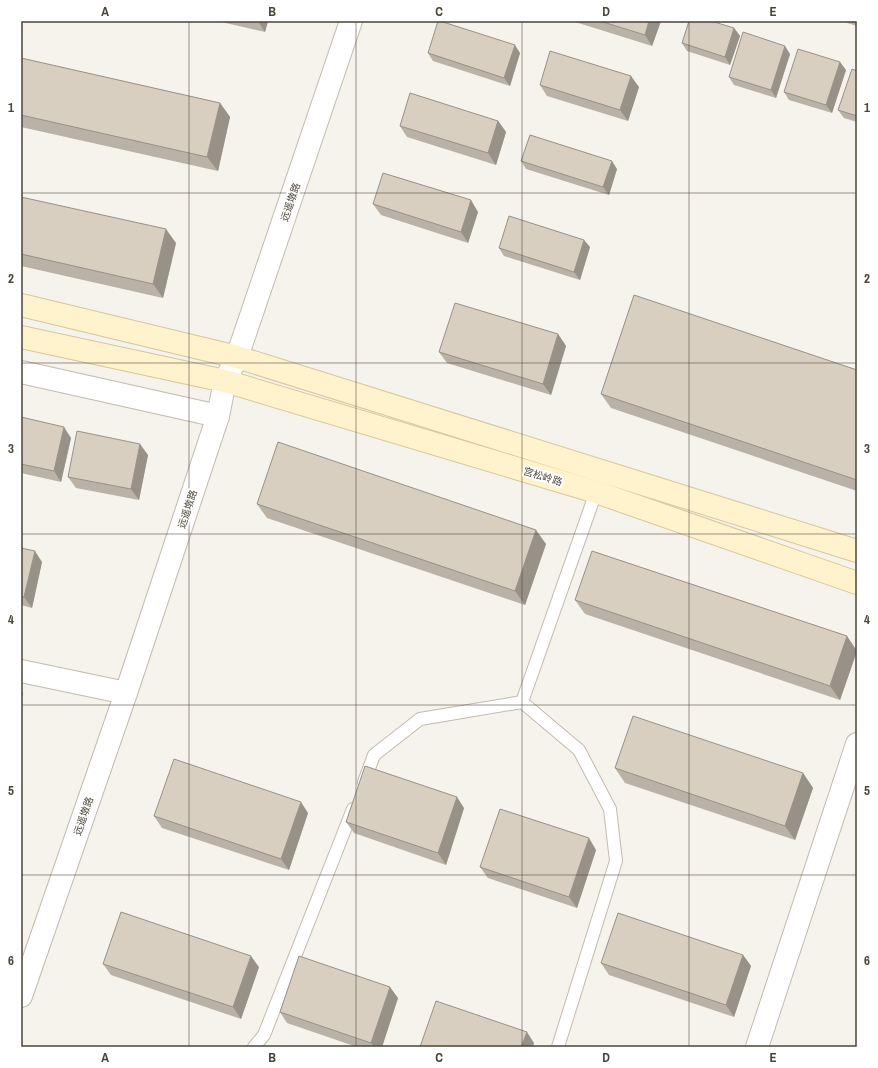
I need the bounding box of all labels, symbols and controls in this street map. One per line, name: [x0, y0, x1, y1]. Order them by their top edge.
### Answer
text: A: [101, 3, 109, 20]
text: B: [268, 3, 276, 20]
text: C: [435, 3, 443, 20]
text: D: [602, 3, 610, 20]
text: E: [769, 3, 777, 20]
text: 1: [8, 99, 14, 116]
text: 1: [864, 99, 870, 116]
street label: 远遥墩路: [278, 181, 303, 223]
text: 2: [8, 270, 14, 287]
text: 2: [864, 270, 870, 287]
text: 3: [8, 440, 14, 457]
text: 3: [864, 440, 870, 457]
street label: 宫松岭路: [522, 464, 564, 489]
street label: 远遥墩路: [175, 488, 200, 530]
text: 4: [8, 611, 14, 628]
text: 4: [864, 611, 870, 628]
text: 5: [8, 782, 14, 799]
text: 5: [864, 782, 870, 799]
street label: 远遥墩路: [71, 795, 96, 837]
text: 6: [8, 952, 14, 969]
text: 6: [864, 952, 870, 969]
text: A: [101, 1049, 109, 1066]
text: B: [268, 1049, 276, 1066]
text: C: [435, 1049, 443, 1066]
text: D: [602, 1049, 610, 1066]
text: E: [769, 1049, 777, 1066]

